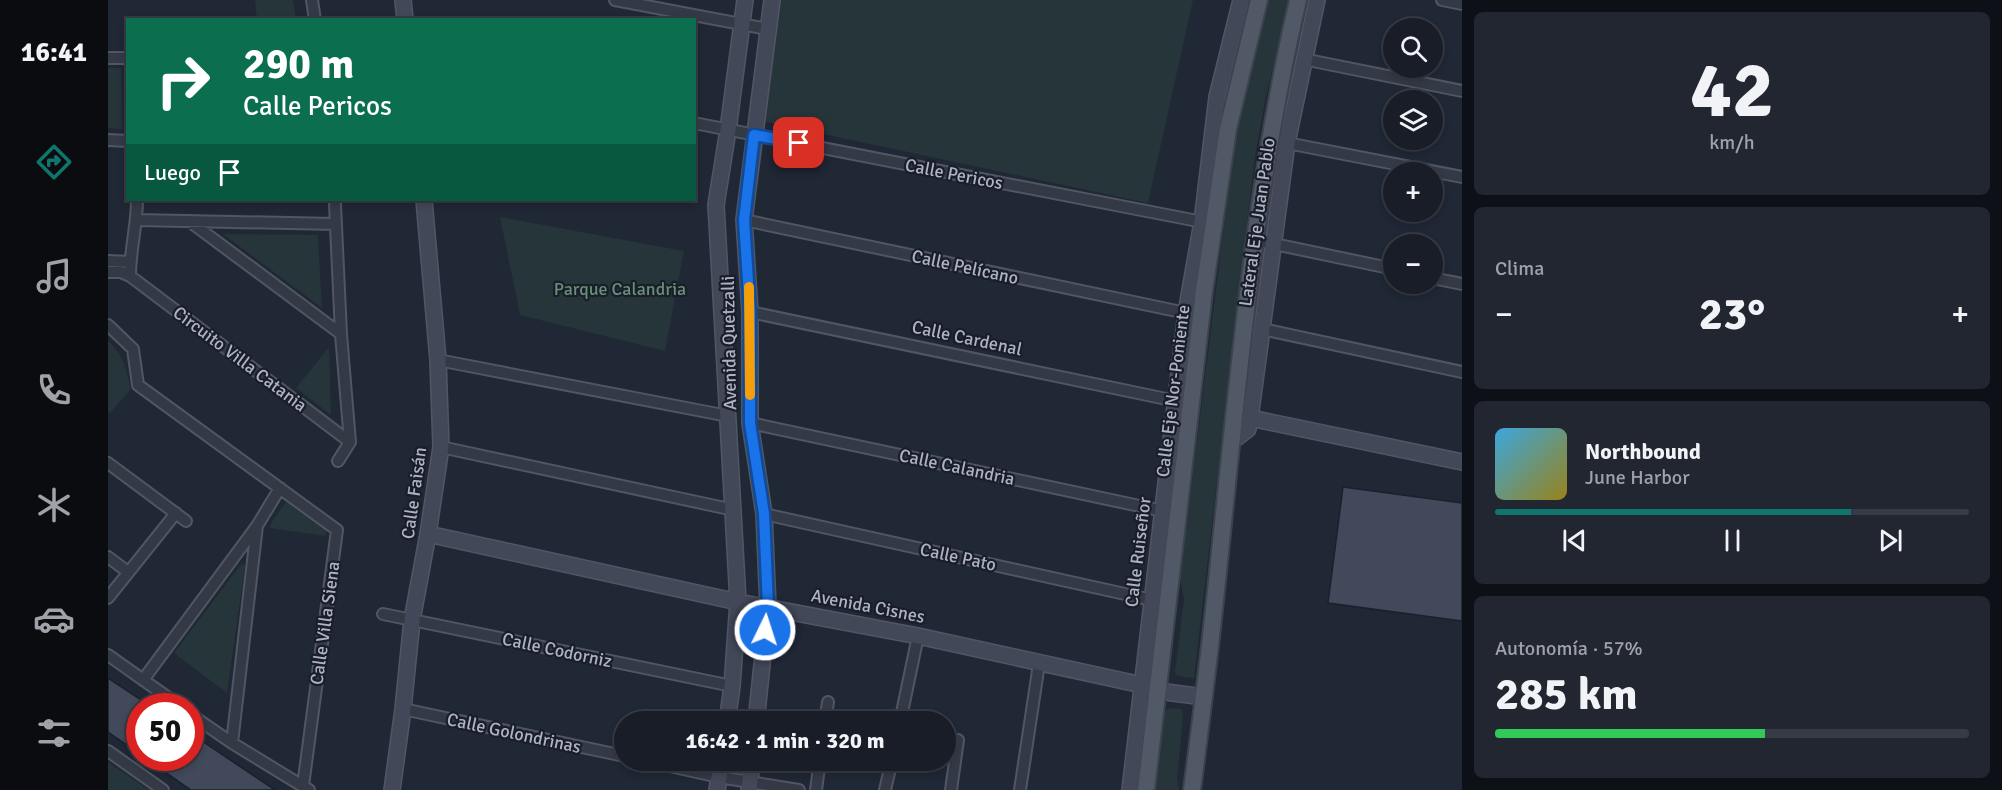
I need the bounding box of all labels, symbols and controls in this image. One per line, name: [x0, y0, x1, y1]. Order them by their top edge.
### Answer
map controls: [1383, 18, 1443, 294]
button: search: [1383, 18, 1443, 78]
text: 16:41: [21, 36, 87, 69]
text: 290 m: [243, 39, 354, 90]
icon: right: [144, 42, 222, 120]
text: 42: [1690, 43, 1774, 139]
text: Calle Pericos: [243, 90, 392, 123]
button: layers: [1383, 90, 1443, 150]
pin: [773, 117, 824, 168]
icon: arrive: [782, 126, 815, 159]
text: km/h: [1709, 130, 1755, 155]
street label: Lateral Eje Juan Pablo: [1234, 136, 1280, 308]
icon: directions: [33, 141, 75, 183]
street label: Calle Pericos: [903, 154, 1005, 194]
icon: arrive: [213, 156, 246, 189]
text: Luego: [144, 159, 201, 186]
button: +: [1383, 162, 1443, 222]
button: −: [1383, 234, 1443, 294]
street label: Calle Pelícano: [910, 245, 1020, 289]
icon: music: [33, 255, 75, 297]
text: Clima: [1495, 256, 1544, 281]
street label: Avenida Quetzalli: [717, 276, 741, 410]
park label: Parque Calandria: [554, 278, 686, 300]
text: 23°: [1699, 287, 1765, 342]
text: −: [1495, 294, 1513, 335]
text: +: [1951, 294, 1969, 335]
street label: Circuito Villa Catania: [169, 301, 311, 417]
street label: Calle Eje Nor-Poniente: [1152, 304, 1194, 478]
street label: Calle Cardenal: [910, 316, 1024, 360]
icon: phone: [33, 369, 75, 411]
text: Northbound: [1585, 438, 1701, 465]
street label: Calle Calandria: [897, 444, 1017, 490]
street label: Calle Faisán: [397, 446, 431, 540]
text: June Harbor: [1585, 465, 1690, 490]
icon: climate: [33, 484, 75, 526]
street label: Calle Ruiseñor: [1120, 495, 1156, 608]
icon: previous: [1558, 524, 1591, 557]
icon: pause: [1716, 524, 1749, 557]
icon: next: [1874, 524, 1907, 557]
street label: Calle Pato: [918, 538, 998, 576]
street label: Calle Villa Siena: [305, 560, 345, 686]
street label: Avenida Cisnes: [809, 584, 927, 628]
icon: car: [33, 598, 75, 640]
position arrow: [733, 598, 797, 662]
street label: Calle Codorniz: [500, 628, 614, 672]
text: Autonomía · 57%: [1495, 636, 1643, 661]
text: 285 km: [1495, 667, 1638, 722]
speed limit sign: 50: [126, 693, 204, 771]
street label: Calle Golondrinas: [445, 708, 583, 758]
icon: filters: [33, 712, 75, 754]
text: 16:42 · 1 min · 320 m: [685, 727, 885, 754]

